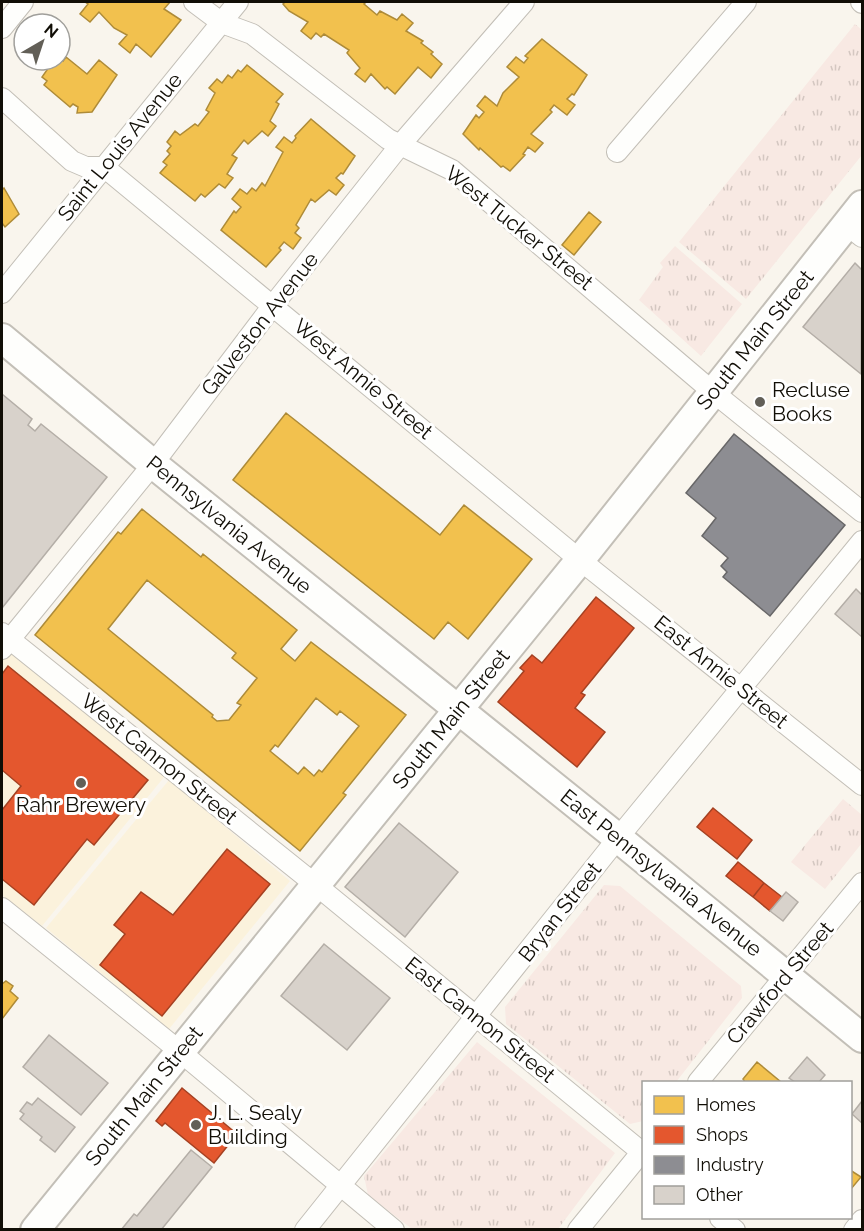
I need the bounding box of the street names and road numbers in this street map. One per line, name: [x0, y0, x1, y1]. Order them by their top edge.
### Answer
street label: Saint Louis Avenue: [52, 68, 187, 226]
street label: West Tucker Street: [440, 160, 598, 295]
street label: Galveston Avenue: [196, 247, 323, 400]
street label: South Main Street: [691, 265, 819, 415]
street label: West Annie Street: [289, 313, 438, 444]
street label: Pennsylvania Avenue: [142, 450, 317, 599]
street label: East Annie Street: [649, 610, 793, 733]
street label: South Main Street: [387, 644, 515, 794]
street label: West Cannon Street: [76, 688, 243, 829]
street label: East Pennsylvania Avenue: [556, 784, 767, 962]
street label: Bryan Street: [513, 857, 606, 967]
street label: Crawford Street: [721, 916, 838, 1049]
street label: East Cannon Street: [400, 952, 560, 1088]
street label: South Main Street: [80, 1021, 208, 1171]

